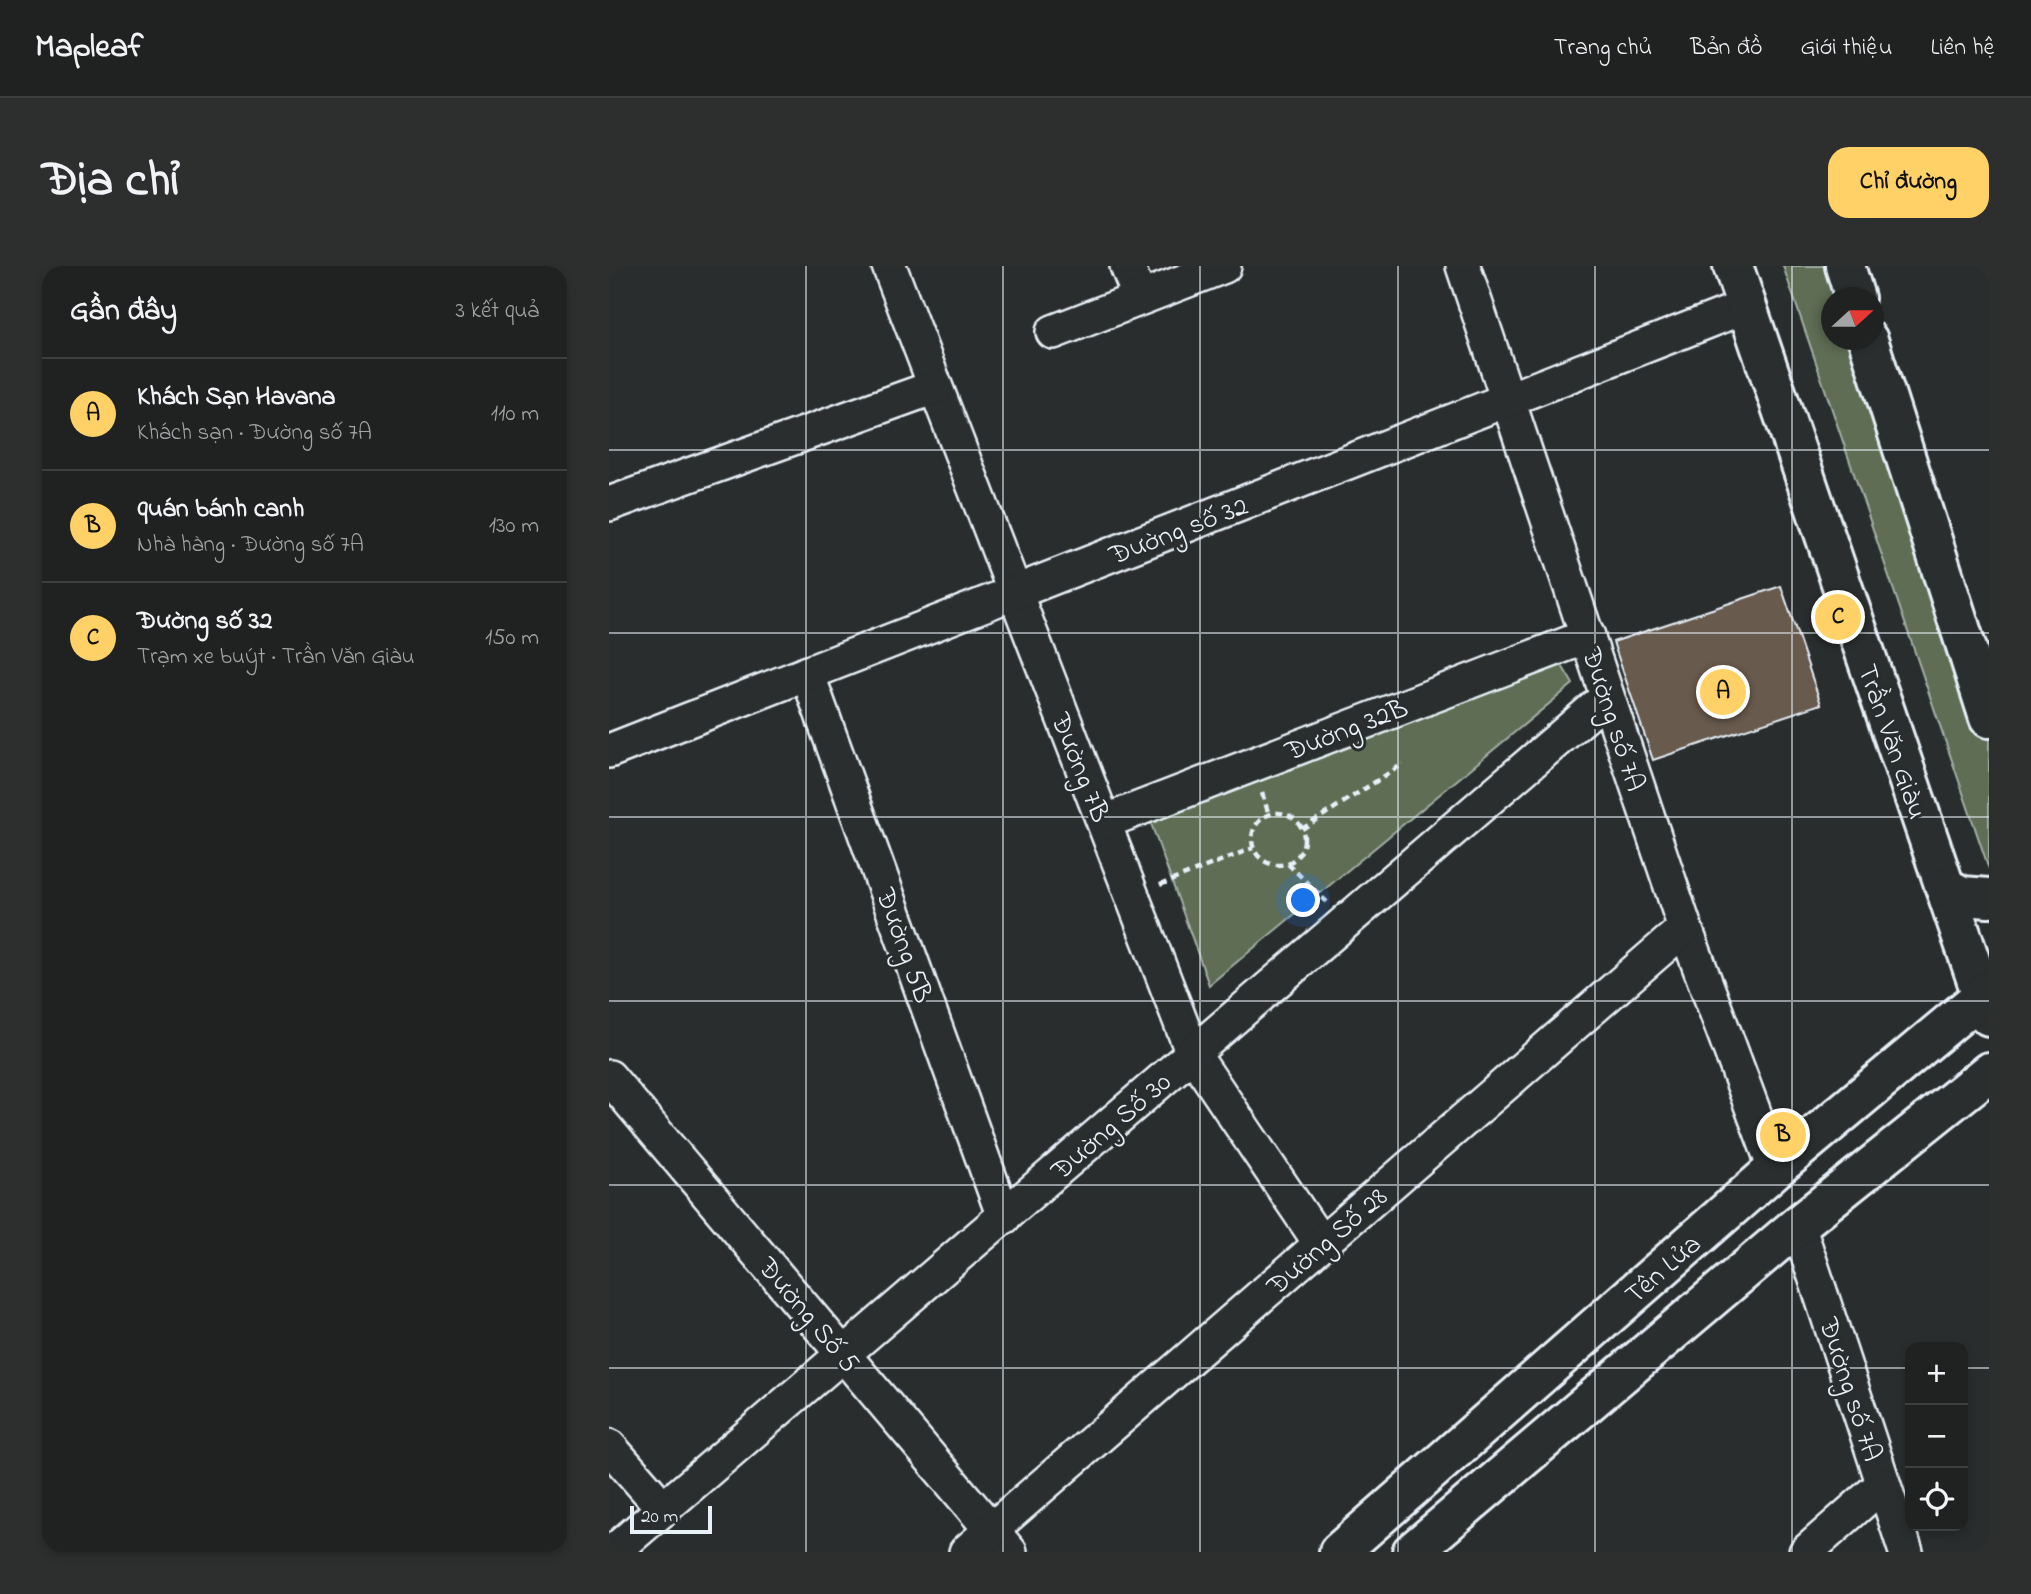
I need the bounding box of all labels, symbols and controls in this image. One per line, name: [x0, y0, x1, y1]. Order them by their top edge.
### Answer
text: Mapleaf: [35, 24, 143, 72]
text: Trang chủ: [1554, 31, 1652, 66]
text: Bản đồ: [1690, 31, 1762, 66]
text: Giới thiệu: [1800, 31, 1892, 66]
text: Liên hệ: [1930, 31, 1996, 66]
text: Địa chỉ: [42, 146, 179, 218]
button: Chỉ đường: [1828, 147, 1989, 218]
north arrow: [1821, 287, 1884, 350]
text: Gần đây: [70, 290, 177, 334]
text: 3 kết quả: [456, 295, 539, 328]
text: Khách Sạn Havana: [137, 379, 336, 417]
text: A: [86, 398, 100, 431]
text: 110 m: [491, 398, 539, 431]
text: Khách sạn · Đường số 7A: [137, 417, 372, 450]
street label: Đường số 32: [1103, 487, 1255, 578]
text: quán bánh canh: [137, 491, 304, 529]
text: B: [85, 510, 101, 543]
text: 130 m: [489, 510, 539, 543]
text: Nhà hàng · Đường số 7A: [137, 529, 364, 562]
pin: C: [1815, 591, 1861, 643]
text: Đường số 32: [137, 603, 272, 641]
text: C: [87, 622, 99, 655]
text: 150 m: [485, 622, 539, 655]
text: Trạm xe buýt · Trần Văn Giàu: [137, 641, 414, 674]
street label: Đường số 7A: [1569, 642, 1654, 797]
street label: Trần Văn Giàu: [1845, 659, 1936, 825]
pin: A: [1700, 666, 1746, 718]
street label: Đường 32B: [1279, 689, 1415, 774]
street label: Đường 7B: [1038, 706, 1119, 829]
street label: Đường 5B: [863, 882, 942, 1009]
your location: [1286, 883, 1320, 917]
street label: Đường Số 30: [1042, 1064, 1181, 1192]
pin: B: [1760, 1109, 1806, 1161]
street label: Đường Số 28: [1258, 1178, 1398, 1307]
street label: Tên Lửa: [1617, 1226, 1712, 1316]
street label: Đường Số 5: [746, 1249, 868, 1383]
street label: Đường số 7A: [1806, 1312, 1891, 1467]
map controls: [1905, 1342, 1968, 1531]
button: +: [1905, 1342, 1968, 1405]
button: −: [1905, 1405, 1968, 1468]
button: locate: [1905, 1468, 1968, 1531]
scale bar: [630, 1503, 712, 1535]
text: 20 m: [641, 1504, 678, 1531]

